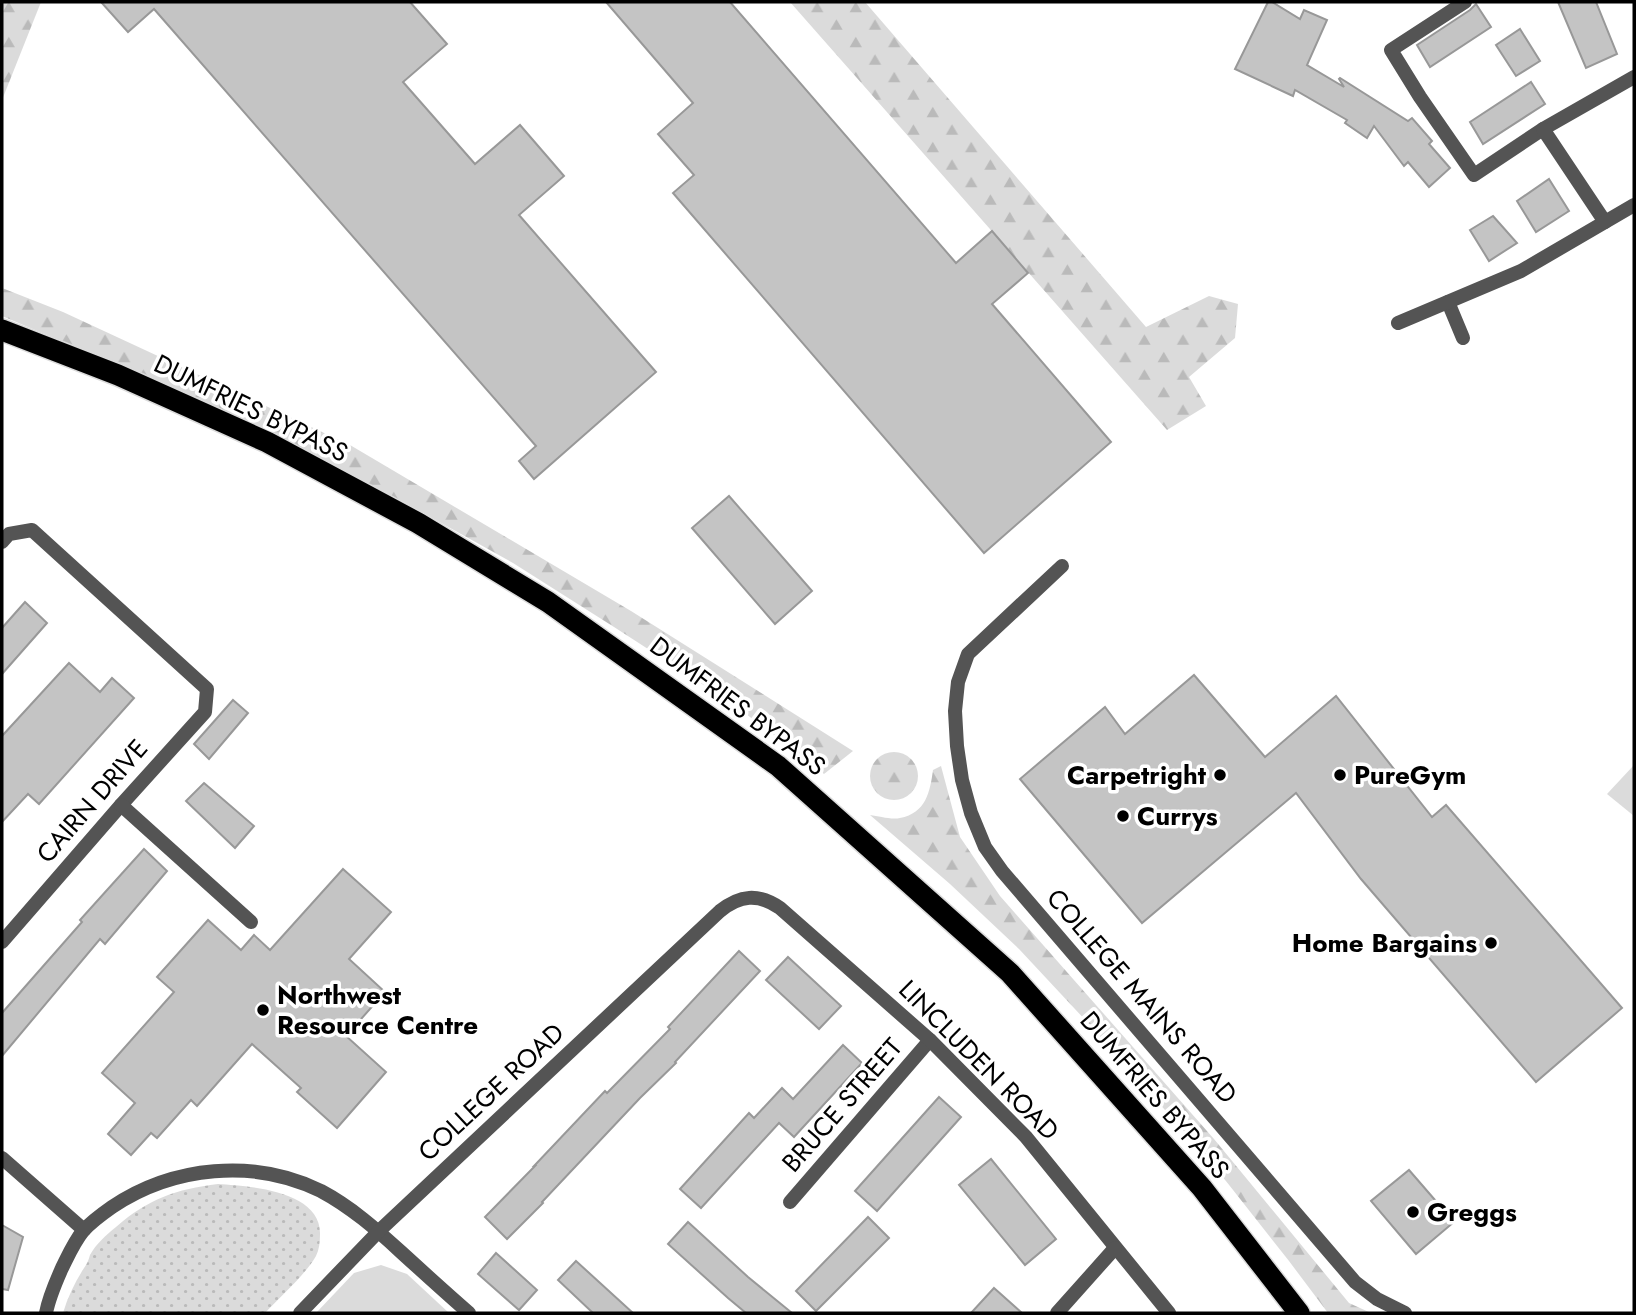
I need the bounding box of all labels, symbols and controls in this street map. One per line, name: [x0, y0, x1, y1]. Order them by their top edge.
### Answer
street label: DUMFRIES BYPASS: [148, 345, 354, 471]
street label: DUMFRIES BYPASS: [642, 627, 834, 785]
street label: CAIRN DRIVE: [27, 731, 157, 871]
place label: Carpetright: [1067, 756, 1207, 794]
place label: PureGym: [1354, 756, 1466, 794]
marker: Carpetright: [1212, 767, 1228, 783]
marker: PureGym: [1332, 767, 1348, 783]
place label: Currys: [1137, 797, 1218, 835]
marker: Currys: [1115, 808, 1131, 824]
street label: COLLEGE MAINS ROAD: [1038, 880, 1246, 1112]
place label: Home Bargains: [1292, 924, 1477, 962]
marker: Home Bargains: [1483, 935, 1499, 951]
street label: LINCLUDEN ROAD: [890, 971, 1068, 1149]
place label: Northwest Resource Centre: [277, 976, 478, 1044]
marker: Northwest Resource Centre: [255, 1002, 271, 1018]
street label: DUMFRIES BYPASS: [1071, 1003, 1239, 1187]
street label: COLLEGE ROAD: [409, 1014, 573, 1170]
street label: BRUCE STREET: [773, 1030, 911, 1180]
place label: Greggs: [1427, 1193, 1517, 1231]
marker: Greggs: [1405, 1204, 1421, 1220]

